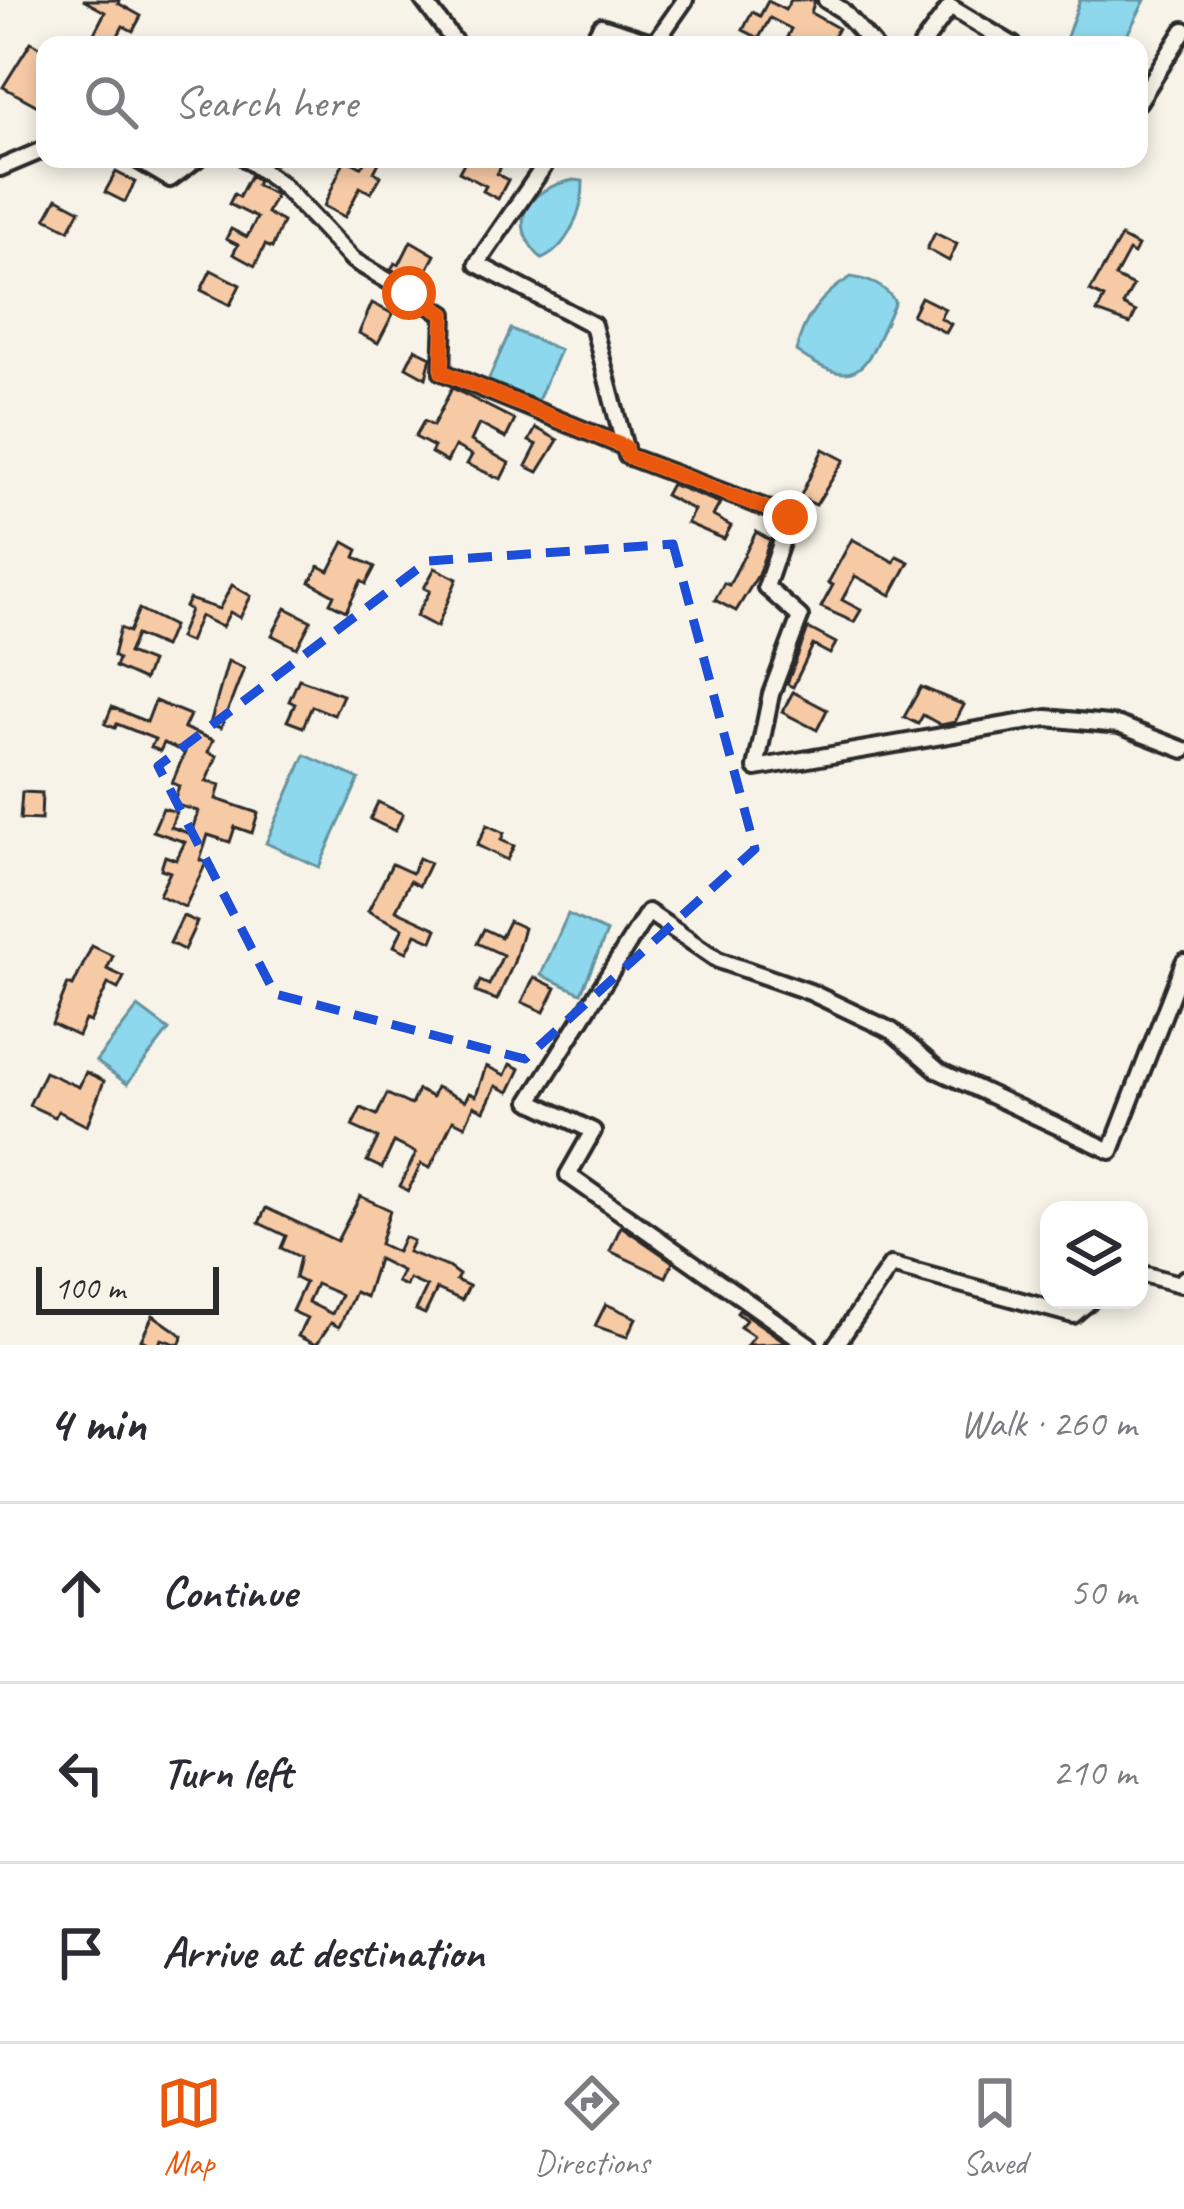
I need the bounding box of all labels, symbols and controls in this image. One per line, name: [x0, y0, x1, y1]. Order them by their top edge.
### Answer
search box: [36, 36, 1148, 168]
icon: search: [78, 69, 144, 135]
text: Search here: [174, 74, 357, 131]
route start: [382, 266, 436, 320]
route end: [763, 490, 817, 544]
map controls: [1040, 1201, 1148, 1309]
button: layers: [1040, 1201, 1148, 1309]
scale bar: [36, 1261, 219, 1314]
text: 100 m: [54, 1267, 125, 1309]
text: 4 min: [48, 1391, 146, 1455]
text: Walk · 260 m: [960, 1399, 1136, 1448]
icon: ahead: [48, 1560, 114, 1626]
text: Continue: [162, 1564, 296, 1621]
text: 50 m: [1070, 1568, 1136, 1617]
icon: left: [48, 1740, 114, 1806]
text: Turn left: [162, 1744, 292, 1801]
text: 210 m: [1052, 1748, 1136, 1797]
icon: arrive: [48, 1920, 114, 1986]
text: Arrive at destination: [162, 1924, 484, 1981]
tab: Map: [156, 2070, 222, 2184]
tab: Directions: [535, 2070, 649, 2184]
tab: Saved: [962, 2070, 1028, 2184]

